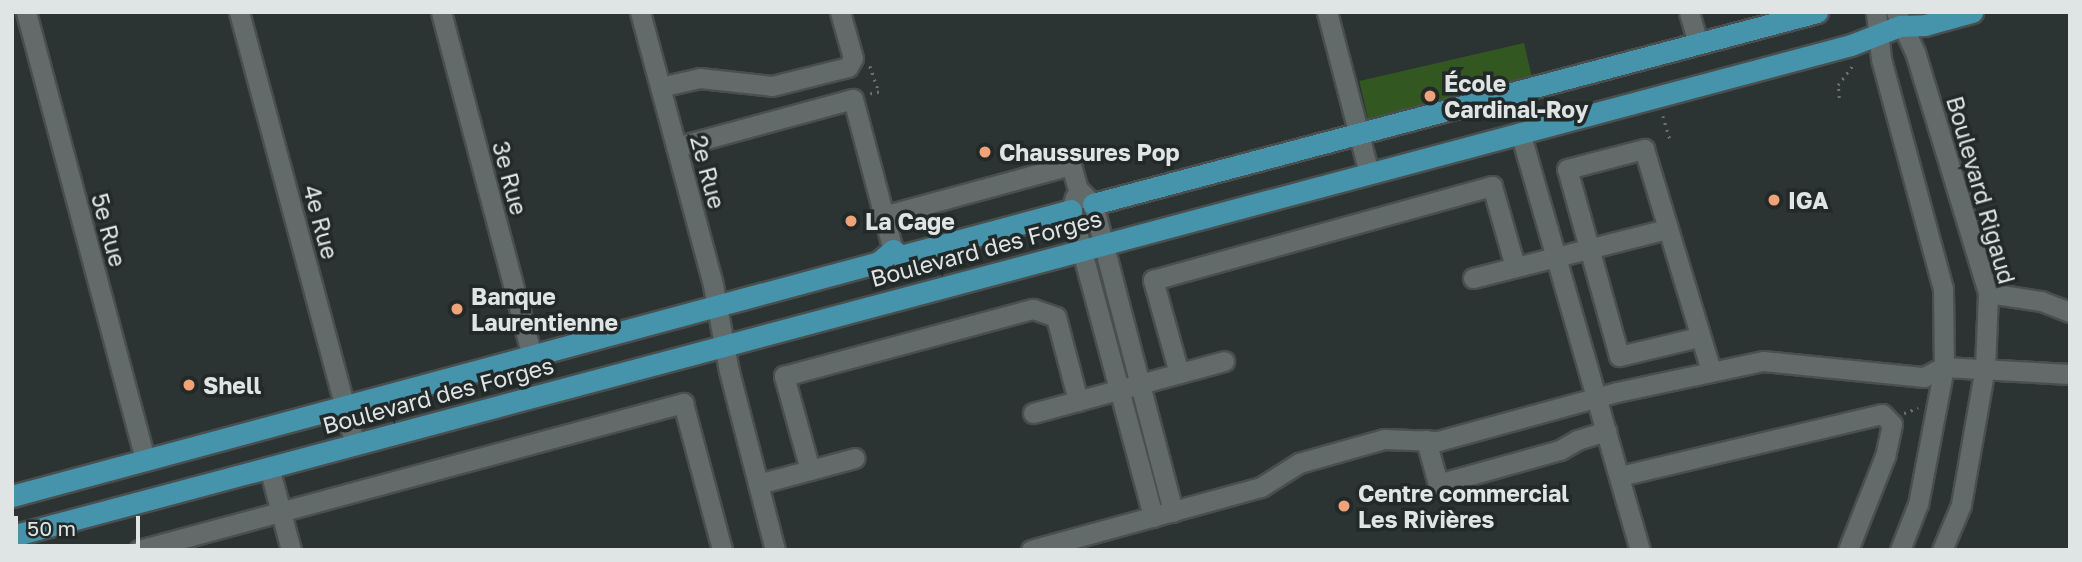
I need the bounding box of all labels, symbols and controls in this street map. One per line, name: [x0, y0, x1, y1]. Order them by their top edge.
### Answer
place label: École Cardinal-Roy: [1444, 69, 1588, 123]
marker: École Cardinal-Roy: [1422, 88, 1438, 104]
street label: Boulevard Rigaud: [1941, 93, 2021, 287]
street label: 2e Rue: [685, 132, 731, 212]
street label: 3e Rue: [487, 138, 533, 218]
place label: Chaussures Pop: [999, 138, 1180, 166]
marker: Chaussures Pop: [977, 144, 993, 160]
street label: 4e Rue: [298, 182, 344, 262]
place label: IGA: [1788, 186, 1829, 214]
street label: 5e Rue: [86, 190, 132, 270]
marker: IGA: [1766, 192, 1782, 208]
street label: Boulevard des Forges: [867, 204, 1105, 292]
place label: La Cage: [865, 207, 955, 235]
marker: La Cage: [843, 213, 859, 229]
place label: Banque Laurentienne: [471, 282, 618, 336]
marker: Banque Laurentienne: [449, 301, 465, 317]
street label: Boulevard des Forges: [319, 351, 557, 439]
place label: Shell: [203, 371, 261, 399]
marker: Shell: [181, 377, 197, 393]
place label: Centre commercial Les Rivières: [1358, 479, 1569, 533]
marker: Centre commercial Les Rivières: [1336, 498, 1352, 514]
scale bar: [18, 503, 144, 546]
text: 50 m: [27, 515, 76, 541]

